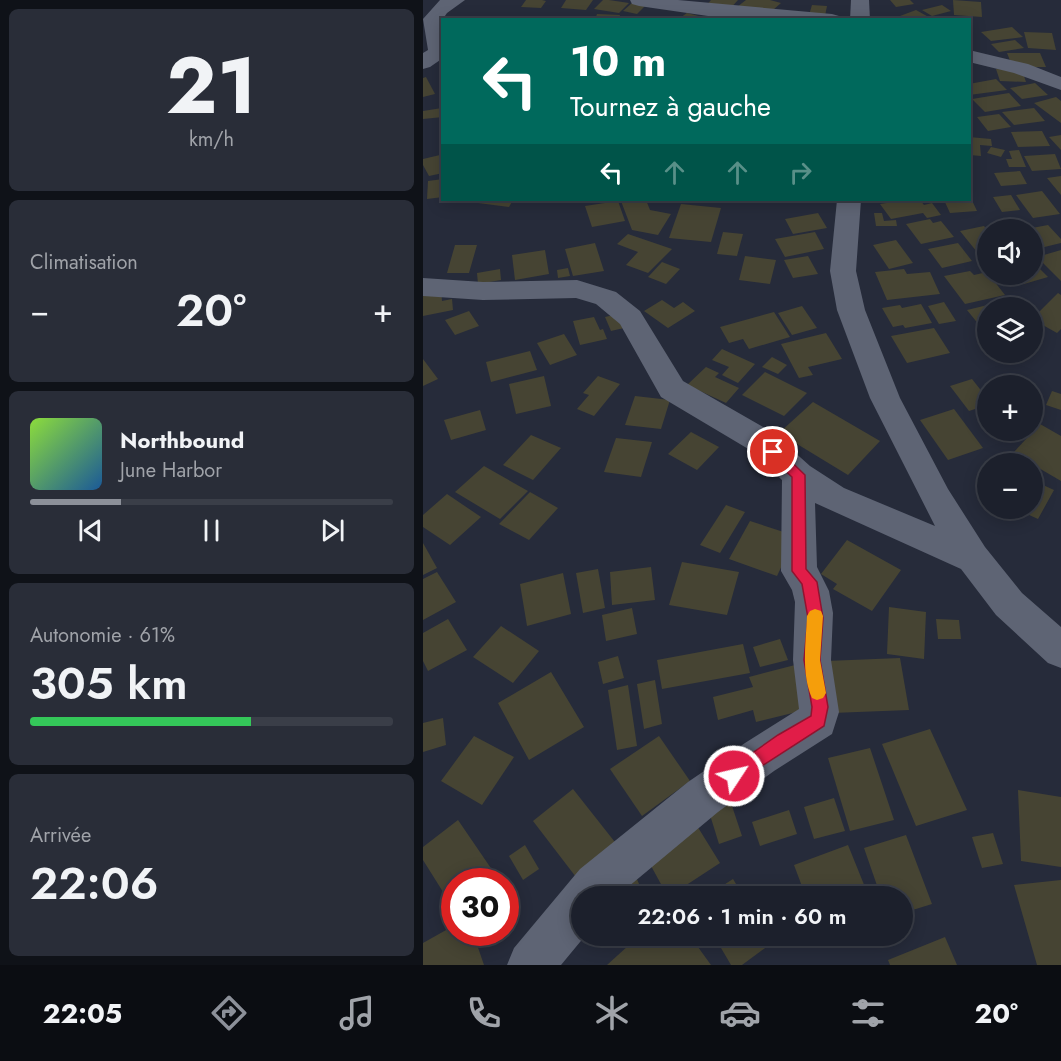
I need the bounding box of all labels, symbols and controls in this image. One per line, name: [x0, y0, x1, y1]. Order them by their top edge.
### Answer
text: 21: [166, 30, 257, 142]
text: 10 m: [570, 31, 666, 92]
icon: left: [471, 42, 549, 120]
text: Tournez à gauche: [570, 87, 771, 126]
text: km/h: [189, 125, 234, 154]
icon: left: [595, 156, 628, 189]
icon: ahead: [658, 156, 691, 189]
icon: ahead: [721, 156, 754, 189]
icon: right: [784, 156, 817, 189]
map controls: [977, 219, 1043, 519]
button: sound: [977, 219, 1043, 285]
text: Climatisation: [30, 248, 138, 277]
text: 20°: [176, 278, 246, 343]
text: −: [30, 287, 49, 334]
text: +: [373, 287, 393, 334]
button: layers: [977, 297, 1043, 363]
button: +: [977, 375, 1043, 441]
text: Northbound: [120, 424, 244, 456]
pin: [747, 426, 798, 477]
icon: arrive: [756, 435, 789, 468]
button: −: [977, 453, 1043, 519]
text: June Harbor: [120, 456, 222, 485]
icon: previous: [74, 514, 107, 547]
icon: pause: [195, 514, 228, 547]
icon: next: [316, 514, 349, 547]
text: Autonomie · 61%: [30, 621, 175, 650]
text: 305 km: [30, 651, 188, 716]
position arrow: [702, 744, 766, 808]
text: Arrivée: [30, 821, 91, 850]
text: 22:06: [30, 851, 159, 916]
speed limit sign: 30: [441, 868, 519, 946]
text: 22:06 · 1 min · 60 m: [637, 900, 847, 932]
icon: directions: [208, 992, 250, 1034]
icon: music: [336, 992, 378, 1034]
icon: phone: [463, 992, 505, 1034]
icon: climate: [591, 992, 633, 1034]
icon: car: [719, 992, 761, 1034]
icon: filters: [847, 992, 889, 1034]
text: 22:05: [43, 994, 122, 1033]
text: 20°: [974, 994, 1018, 1033]

